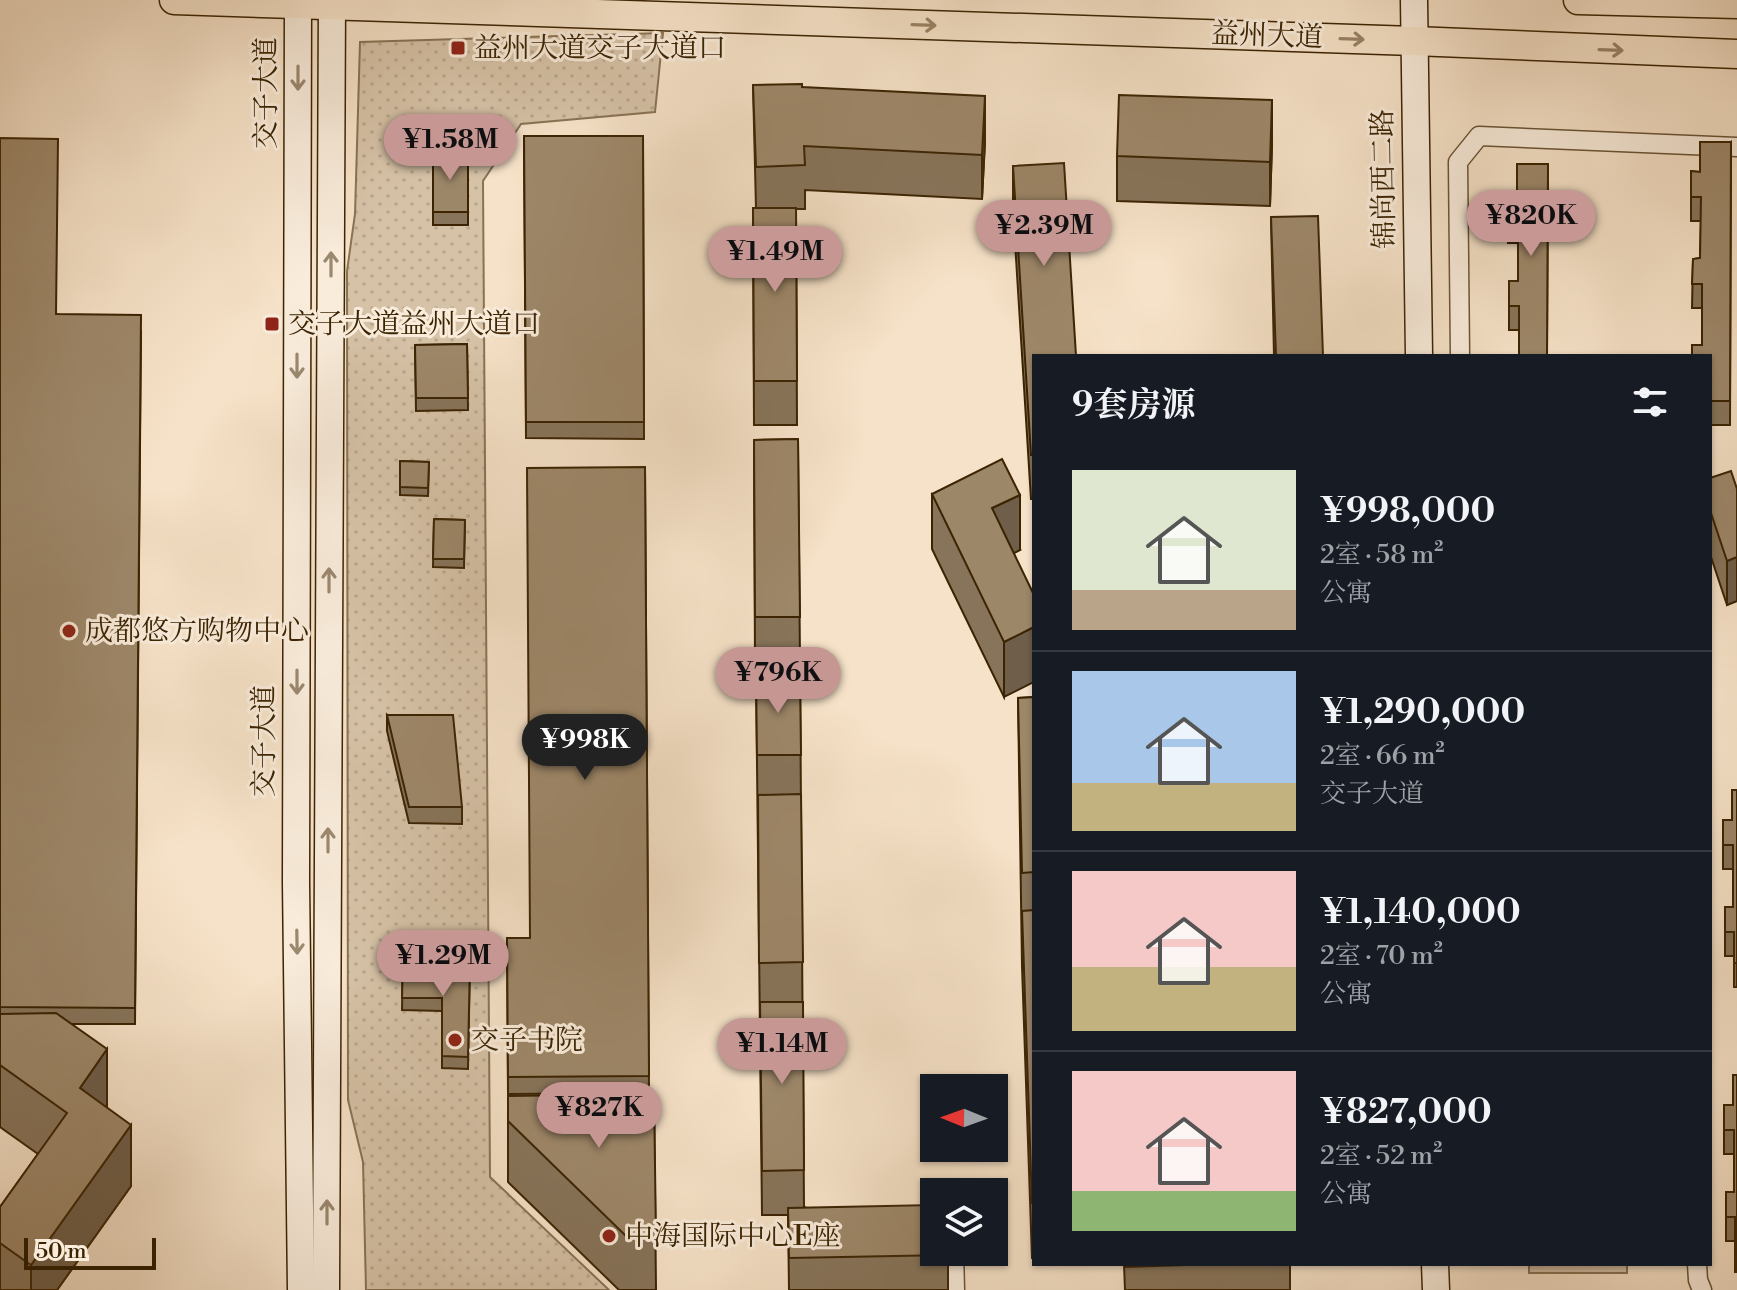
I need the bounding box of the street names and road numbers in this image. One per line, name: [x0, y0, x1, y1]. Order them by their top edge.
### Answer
street label: 益州大道: [1210, 17, 1324, 55]
street label: 交子大道: [249, 37, 284, 149]
street label: 锦尚西二路: [1365, 109, 1403, 249]
street label: 交子大道: [247, 685, 282, 797]

